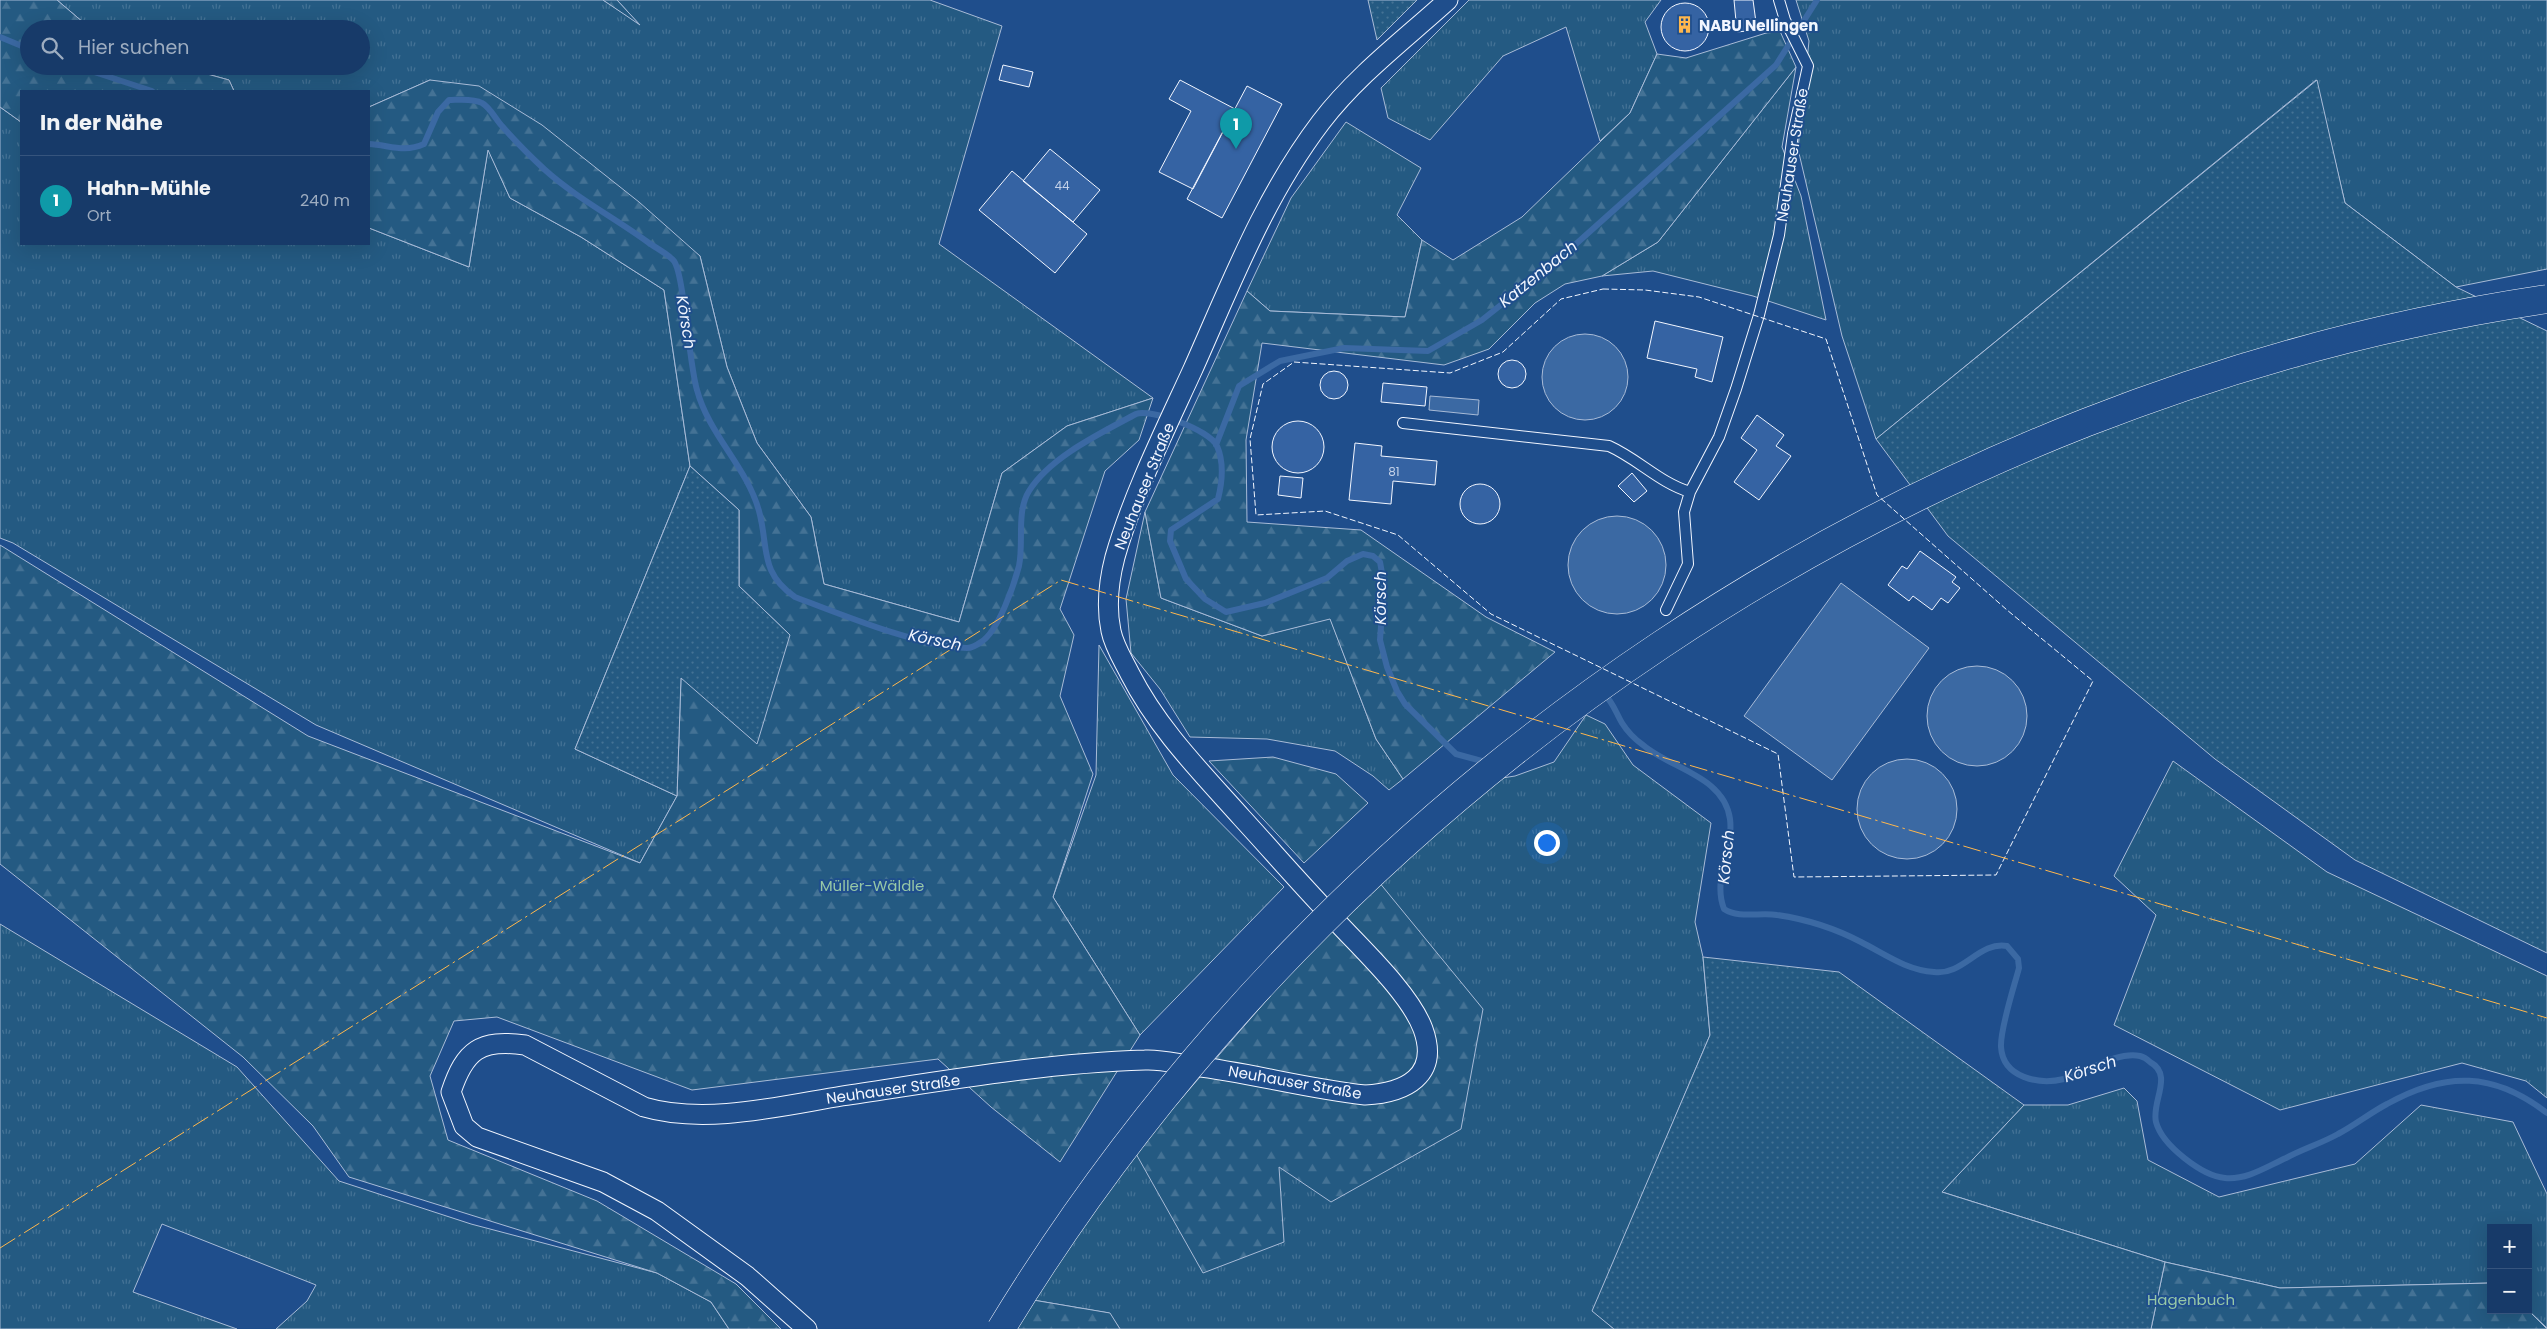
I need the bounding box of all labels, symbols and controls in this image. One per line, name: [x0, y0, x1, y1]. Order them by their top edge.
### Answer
building icon: NABU Nellingen: [1675, 15, 1695, 35]
place label: NABU Nellingen: [1699, 15, 1818, 36]
search box: [20, 20, 370, 75]
icon: search: [38, 34, 66, 62]
text: Hier suchen: [78, 34, 189, 61]
street label: Neuhauser Straße: [1771, 87, 1813, 223]
text: In der Nähe: [40, 108, 163, 137]
pin: 1: [1220, 108, 1252, 149]
text: Hahn-Mühle: [87, 175, 211, 202]
house number: 44: [1054, 177, 1070, 194]
text: 1: [53, 189, 59, 212]
text: 240 m: [300, 189, 350, 212]
text: Ort: [87, 204, 111, 227]
water label: Katzenbach: [1494, 235, 1582, 313]
water label: Körsch: [670, 293, 702, 351]
street label: Neuhauser Straße: [1109, 419, 1179, 553]
house number: 81: [1388, 463, 1400, 480]
water label: Körsch: [1369, 571, 1392, 625]
water label: Körsch: [906, 623, 964, 657]
water label: Körsch: [1712, 829, 1740, 885]
your location: [1534, 830, 1560, 856]
park label: Müller-Wäldle: [820, 875, 924, 896]
water label: Körsch: [2061, 1050, 2119, 1088]
street label: Neuhauser Straße: [1227, 1060, 1363, 1104]
street label: Neuhauser Straße: [825, 1069, 961, 1109]
map controls: [2487, 1224, 2532, 1314]
button: +: [2487, 1224, 2532, 1269]
button: −: [2487, 1269, 2532, 1314]
park label: Hagenbuch: [2147, 1289, 2235, 1310]

